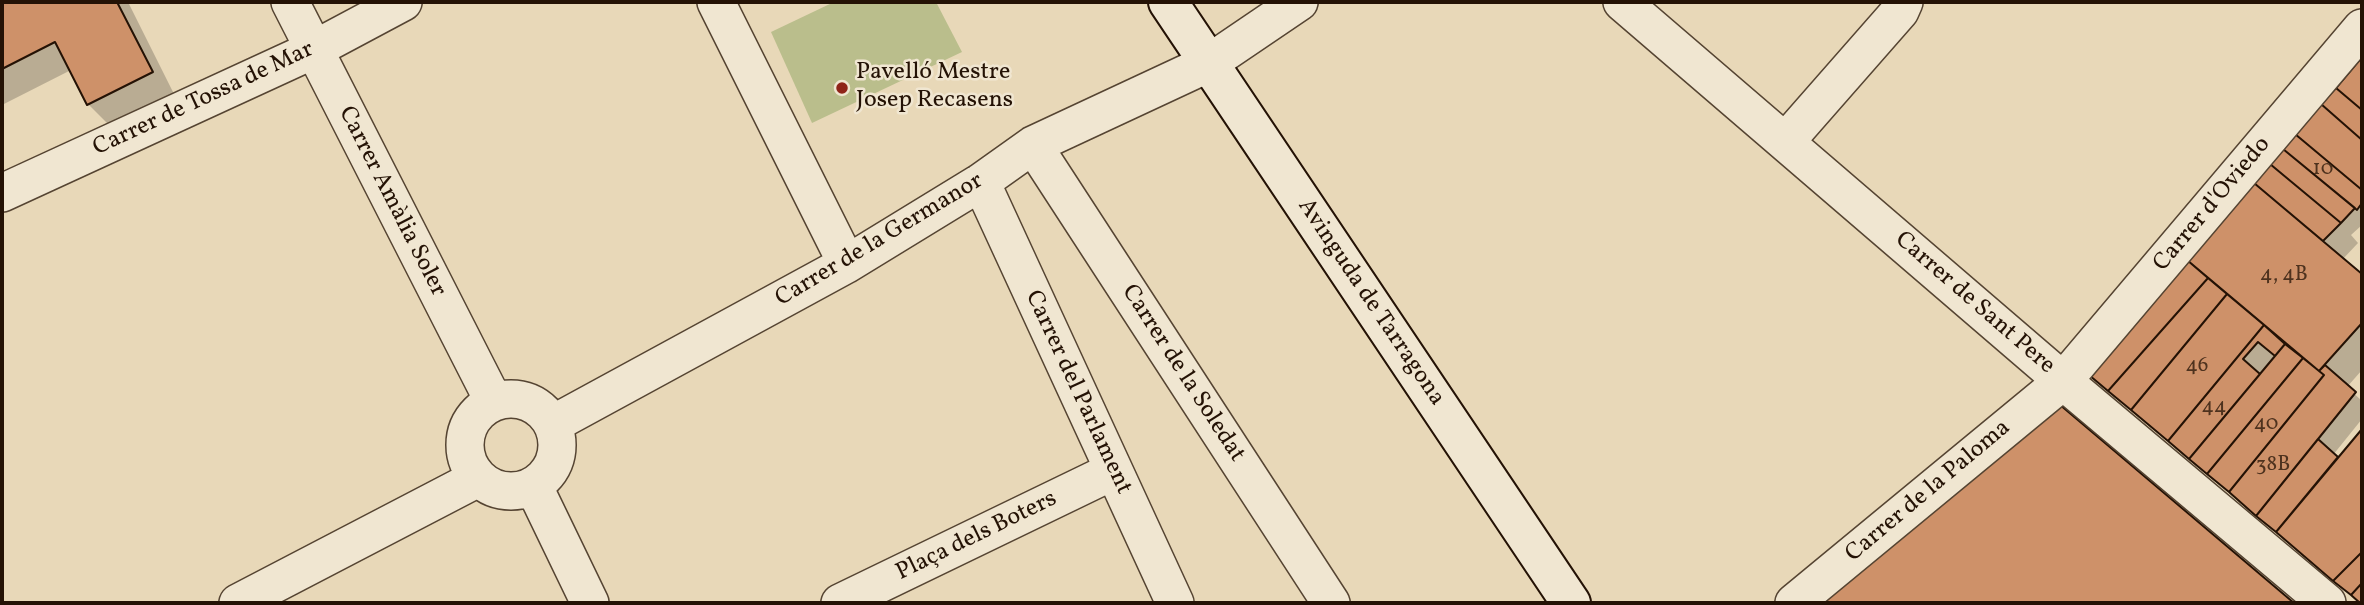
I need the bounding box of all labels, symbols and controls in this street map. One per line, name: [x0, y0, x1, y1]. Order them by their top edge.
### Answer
street label: Carrer de Tossa de Mar: [89, 36, 319, 164]
place label: Pavelló Mestre Josep Recasens: [856, 60, 1013, 116]
marker: Pavelló Mestre Josep Recasens: [834, 80, 850, 96]
street label: Carrer Amàlia Soler: [331, 102, 451, 302]
street label: Carrer d'Oviedo: [2148, 132, 2278, 278]
house number: 10: [2313, 157, 2333, 183]
street label: Carrer de la Germanor: [771, 168, 989, 314]
street label: Avinguda de Tarragona: [1290, 194, 1450, 412]
street label: Carrer de Sant Pere: [1888, 227, 2060, 381]
house number: 4, 4B: [2260, 263, 2308, 289]
street label: Carrer de la Soledat: [1114, 280, 1250, 468]
street label: Carrer del Parlament: [1017, 287, 1137, 499]
house number: 46: [2186, 354, 2208, 380]
house number: 44: [2201, 395, 2227, 421]
house number: 40: [2254, 412, 2278, 438]
street label: Carrer de la Paloma: [1841, 415, 2017, 569]
house number: 38B: [2256, 453, 2290, 479]
street label: Plaça dels Boters: [892, 486, 1062, 588]

